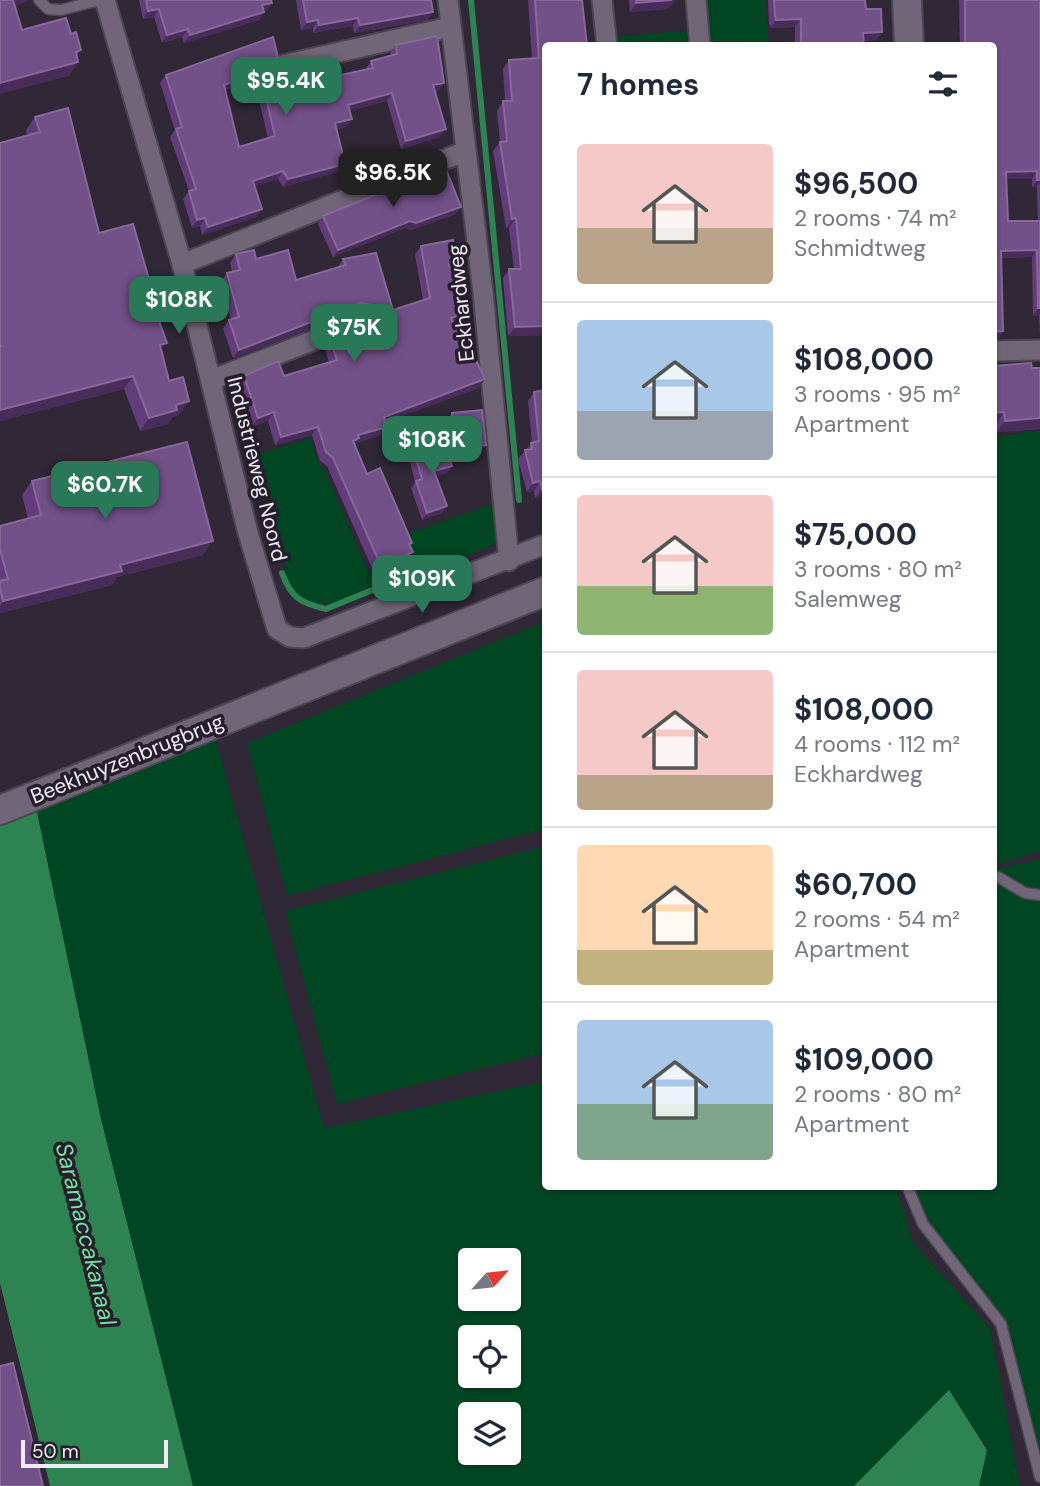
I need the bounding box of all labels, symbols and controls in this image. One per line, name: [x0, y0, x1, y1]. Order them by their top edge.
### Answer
pin: $95.4K: [229, 58, 343, 117]
text: $95.4K: [247, 65, 325, 95]
text: 7 homes: [577, 65, 699, 104]
icon: filters: [924, 65, 962, 103]
pin: $96.5K: [336, 150, 450, 209]
text: $96.5K: [354, 157, 432, 187]
text: $96,500: [794, 164, 918, 203]
icon: home: [633, 172, 717, 256]
text: 2 rooms · 74 m²: [794, 203, 957, 233]
text: Schmidtweg: [794, 233, 926, 263]
street label: Eckhardweg: [441, 243, 481, 363]
pin: $108K: [130, 276, 228, 336]
text: $108K: [145, 284, 213, 314]
pin: $75K: [313, 304, 395, 364]
text: $75K: [326, 312, 382, 342]
text: $108,000: [794, 340, 934, 379]
icon: home: [633, 348, 717, 432]
street label: Industrieweg Noord: [220, 374, 294, 564]
text: 3 rooms · 95 m²: [794, 379, 961, 409]
text: Apartment: [794, 409, 909, 439]
pin: $108K: [383, 416, 481, 476]
text: $108K: [398, 424, 466, 454]
pin: $60.7K: [48, 462, 162, 521]
text: $60.7K: [67, 469, 143, 499]
text: $75,000: [794, 515, 917, 554]
icon: home: [633, 523, 717, 607]
text: 3 rooms · 80 m²: [794, 554, 962, 584]
pin: $109K: [373, 556, 471, 615]
text: $109K: [388, 563, 456, 593]
text: Salemweg: [794, 584, 901, 614]
text: $108,000: [794, 690, 934, 729]
icon: home: [633, 698, 717, 782]
street label: Beekhuyzenbrugbrug: [26, 707, 228, 811]
text: 4 rooms · 112 m²: [794, 729, 960, 759]
text: Eckhardweg: [794, 759, 923, 789]
text: $60,700: [794, 865, 917, 904]
icon: home: [633, 873, 717, 957]
text: 2 rooms · 54 m²: [794, 904, 960, 934]
text: Apartment: [794, 934, 909, 964]
text: $109,000: [794, 1040, 934, 1079]
icon: home: [633, 1048, 717, 1132]
text: 2 rooms · 80 m²: [794, 1079, 961, 1109]
text: Apartment: [794, 1109, 909, 1139]
water label: Saramaccakanaal: [49, 1140, 123, 1329]
north arrow: [458, 1248, 522, 1311]
map controls: [458, 1248, 521, 1465]
button: locate: [458, 1325, 521, 1388]
button: layers: [458, 1402, 521, 1465]
scale bar: [21, 1437, 168, 1469]
text: 50 m: [32, 1439, 79, 1464]

